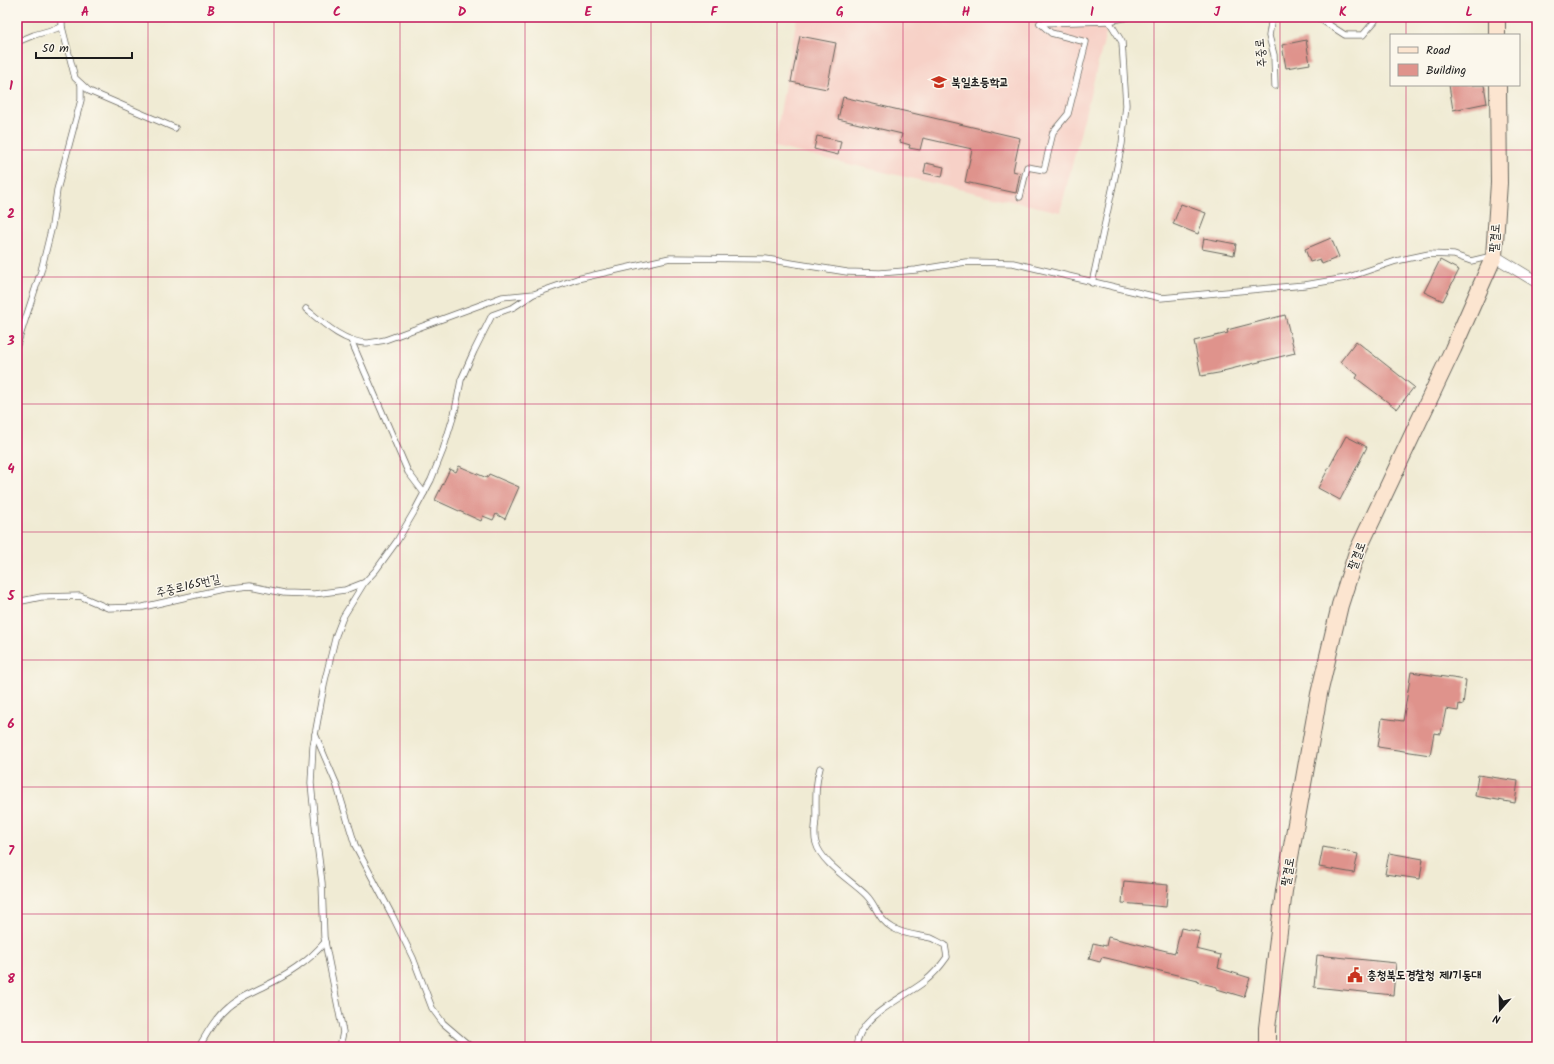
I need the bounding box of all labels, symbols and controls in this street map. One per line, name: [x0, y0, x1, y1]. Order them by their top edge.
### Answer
text: A: [81, 2, 89, 23]
text: B: [207, 2, 215, 23]
text: C: [333, 2, 341, 23]
text: D: [458, 2, 467, 23]
text: E: [584, 2, 592, 23]
text: F: [710, 2, 718, 23]
text: G: [836, 2, 844, 23]
text: H: [962, 2, 971, 23]
text: I: [1090, 2, 1094, 23]
text: J: [1214, 2, 1221, 23]
text: K: [1339, 2, 1347, 23]
text: L: [1465, 2, 1473, 23]
scale bar: [36, 34, 132, 60]
legend: [1390, 34, 1520, 86]
street label: 주중로: [1250, 38, 1272, 68]
text: 50 m: [42, 39, 69, 58]
text: Road: [1426, 41, 1451, 60]
text: Building: [1426, 61, 1466, 80]
school or university icon: 북일초등학교: [930, 73, 948, 91]
place label: 북일초등학교: [951, 73, 1009, 92]
text: 1: [9, 76, 13, 97]
text: 2: [7, 204, 15, 225]
street label: 팔결로: [1485, 223, 1505, 253]
text: 3: [6, 331, 15, 352]
text: 4: [7, 459, 15, 480]
street label: 팔결로: [1343, 539, 1371, 573]
street label: 주중로165번길: [154, 569, 222, 603]
text: 5: [7, 586, 16, 607]
text: 6: [7, 714, 15, 735]
text: 7: [8, 841, 15, 862]
street label: 팔결로: [1276, 856, 1300, 888]
public building icon: 충청북도경찰청 제1기동대: [1346, 966, 1364, 984]
place label: 충청북도경찰청 제1기동대: [1367, 966, 1482, 985]
text: 8: [7, 969, 15, 990]
north arrow: [1480, 990, 1520, 1030]
text: N: [1491, 1009, 1503, 1028]

